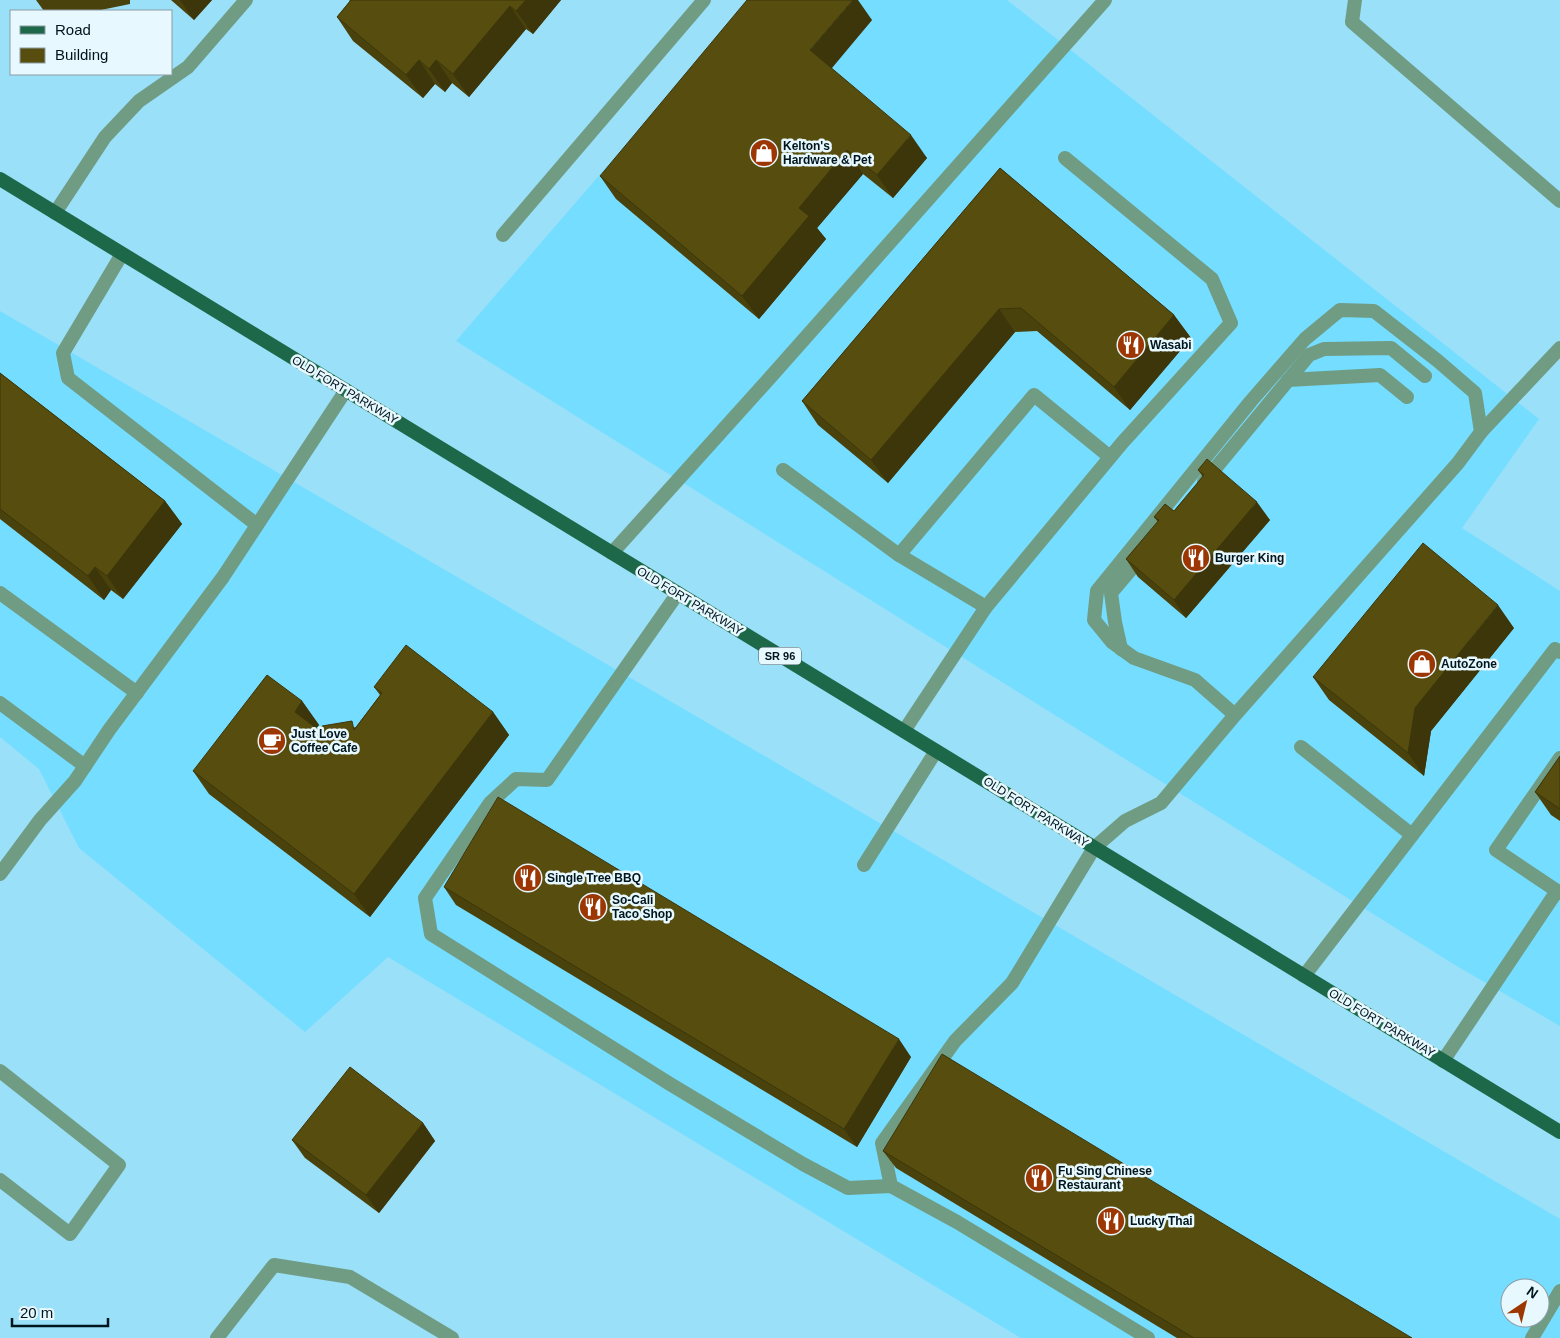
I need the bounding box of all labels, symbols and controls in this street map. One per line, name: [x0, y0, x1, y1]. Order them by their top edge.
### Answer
legend: [10, 10, 172, 75]
text: Road: [55, 21, 91, 38]
text: Building: [55, 46, 108, 63]
shop icon: Kelton's Hardware & Pet: [749, 138, 779, 168]
place label: Kelton's Hardware & Pet: [783, 139, 872, 167]
restaurant icon: Wasabi: [1116, 330, 1146, 360]
place label: Wasabi: [1150, 338, 1192, 352]
street label: OLD FORT PARKWAY: [289, 353, 401, 427]
restaurant icon: Burger King: [1181, 543, 1211, 573]
place label: Burger King: [1215, 551, 1284, 565]
street label: OLD FORT PARKWAY: [634, 564, 746, 638]
road number: SR 96: [759, 648, 801, 664]
shop icon: AutoZone: [1407, 649, 1437, 679]
place label: AutoZone: [1441, 657, 1497, 671]
cafe icon: Just Love Coffee Cafe: [257, 726, 287, 756]
place label: Just Love Coffee Cafe: [291, 727, 358, 755]
street label: OLD FORT PARKWAY: [981, 774, 1091, 850]
restaurant icon: Single Tree BBQ: [513, 863, 543, 893]
place label: Single Tree BBQ: [547, 871, 641, 885]
restaurant icon: So-Cali Taco Shop: [578, 892, 608, 922]
place label: So-Cali Taco Shop: [612, 893, 672, 921]
street label: OLD FORT PARKWAY: [1326, 986, 1438, 1060]
restaurant icon: Fu Sing Chinese Restaurant: [1024, 1163, 1054, 1193]
place label: Fu Sing Chinese Restaurant: [1058, 1164, 1152, 1192]
restaurant icon: Lucky Thai: [1096, 1206, 1126, 1236]
place label: Lucky Thai: [1130, 1214, 1193, 1228]
north arrow: [1500, 1278, 1550, 1328]
text: N: [1524, 1283, 1541, 1302]
scale bar: [12, 1296, 109, 1328]
text: 20 m: [20, 1304, 53, 1321]

